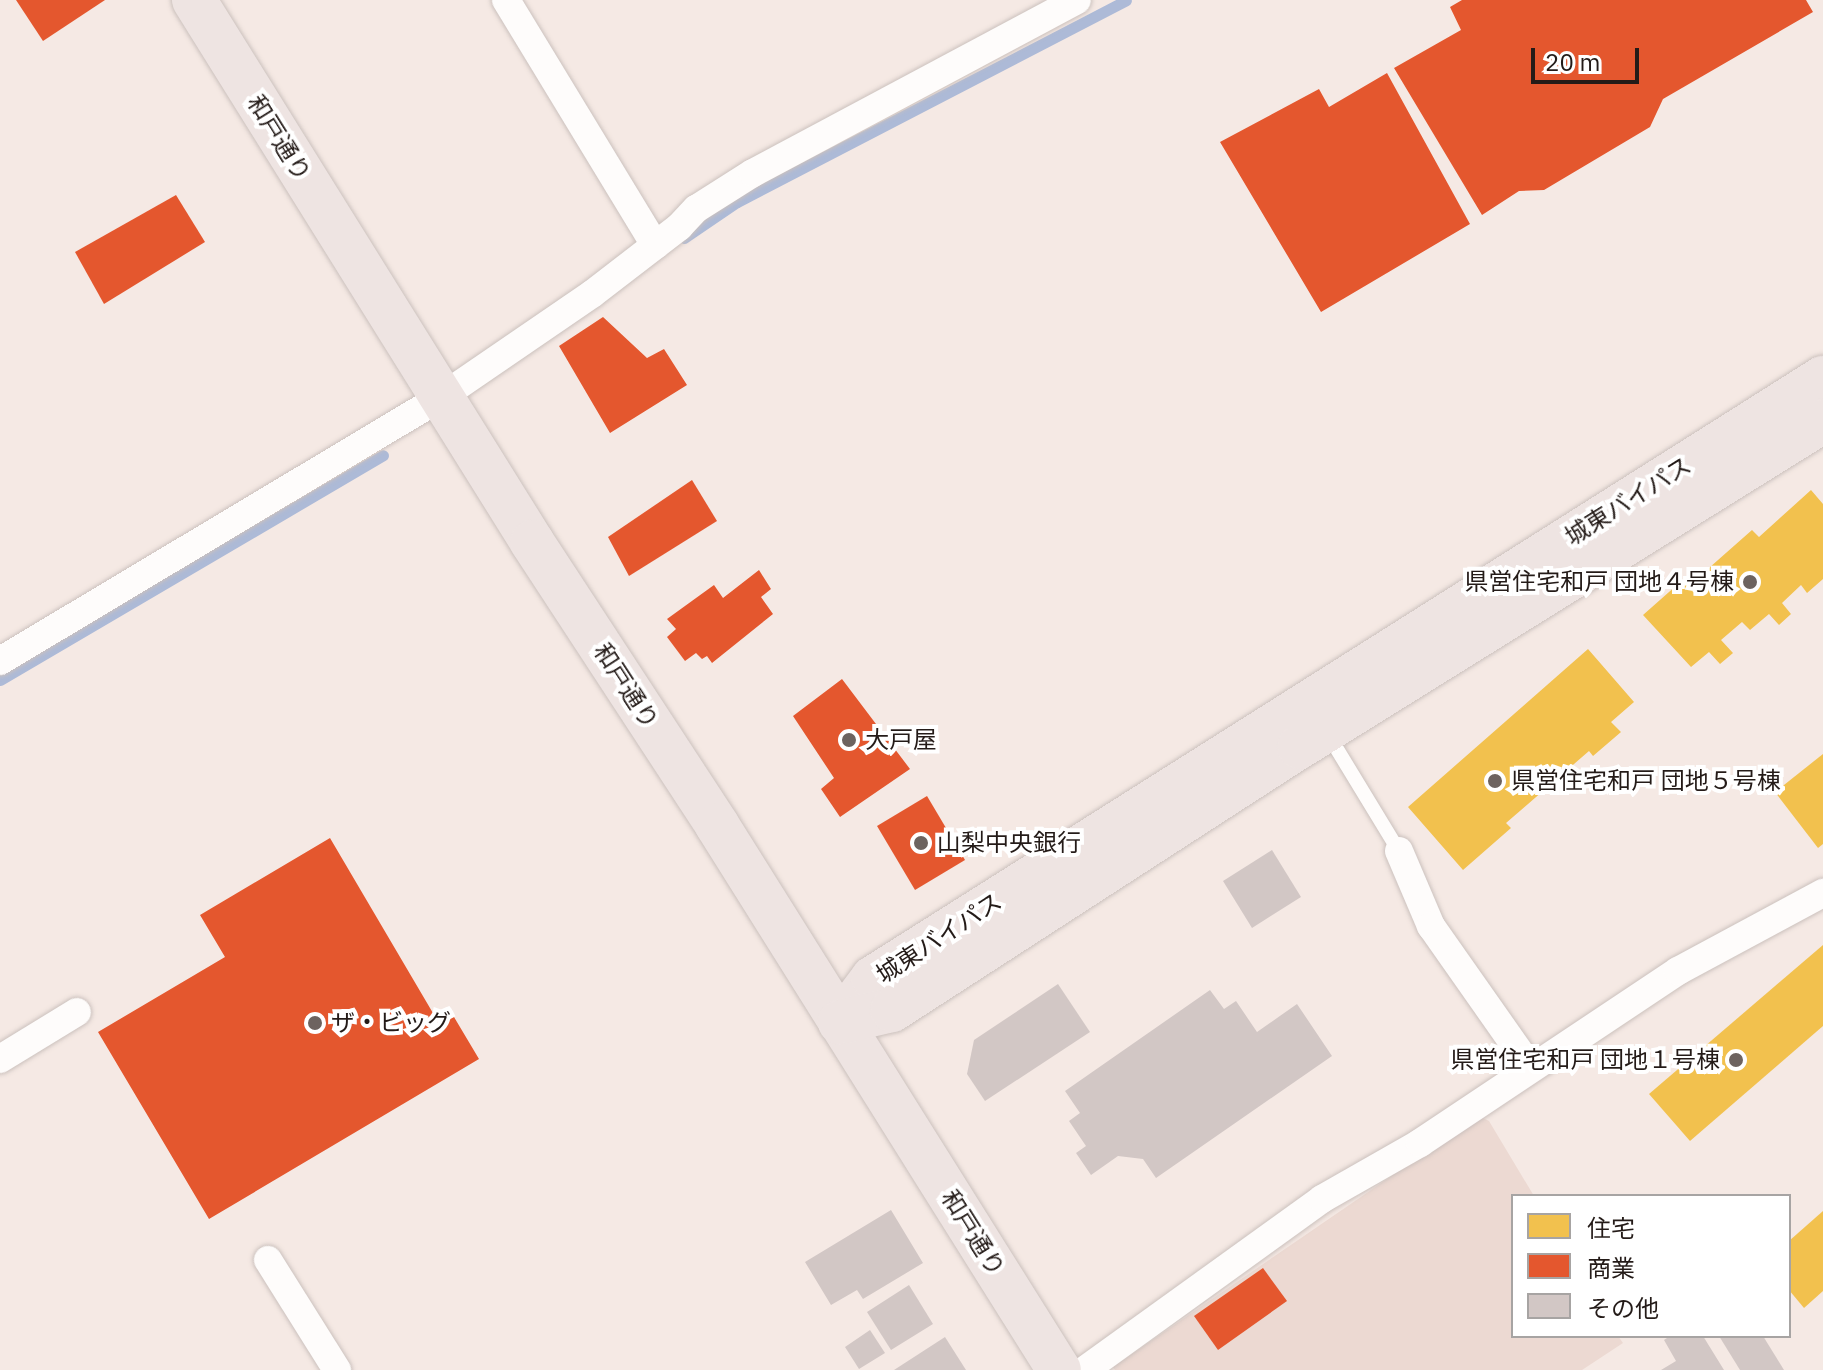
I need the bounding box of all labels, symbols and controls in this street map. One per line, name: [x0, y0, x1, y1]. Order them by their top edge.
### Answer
scale bar: [1535, 32, 1643, 82]
text: 20 m: [1545, 46, 1600, 78]
street label: 和戸通り: [241, 90, 317, 186]
street label: 城東バイパス: [1559, 451, 1697, 551]
place label: 県営住宅和戸 団地４号棟: [1464, 568, 1734, 596]
marker: 県営住宅和戸 団地４号棟: [1741, 573, 1759, 591]
street label: 和戸通り: [588, 638, 664, 734]
place label: 大戸屋: [865, 726, 937, 754]
marker: 大戸屋: [840, 731, 858, 749]
place label: 県営住宅和戸 団地５号棟: [1511, 767, 1781, 795]
marker: 県営住宅和戸 団地５号棟: [1486, 772, 1504, 790]
place label: 山梨中央銀行: [937, 829, 1081, 857]
marker: 山梨中央銀行: [912, 834, 930, 852]
street label: 城東バイパス: [871, 887, 1007, 989]
place label: ザ・ビッグ: [331, 1009, 451, 1037]
marker: ザ・ビッグ: [306, 1014, 324, 1032]
place label: 県営住宅和戸 団地１号棟: [1450, 1046, 1720, 1074]
marker: 県営住宅和戸 団地１号棟: [1727, 1051, 1745, 1069]
street label: 和戸通り: [935, 1185, 1011, 1281]
legend: [1511, 1194, 1791, 1338]
text: 住宅: [1587, 1212, 1635, 1244]
text: 商業: [1587, 1252, 1635, 1284]
text: その他: [1587, 1292, 1659, 1324]

